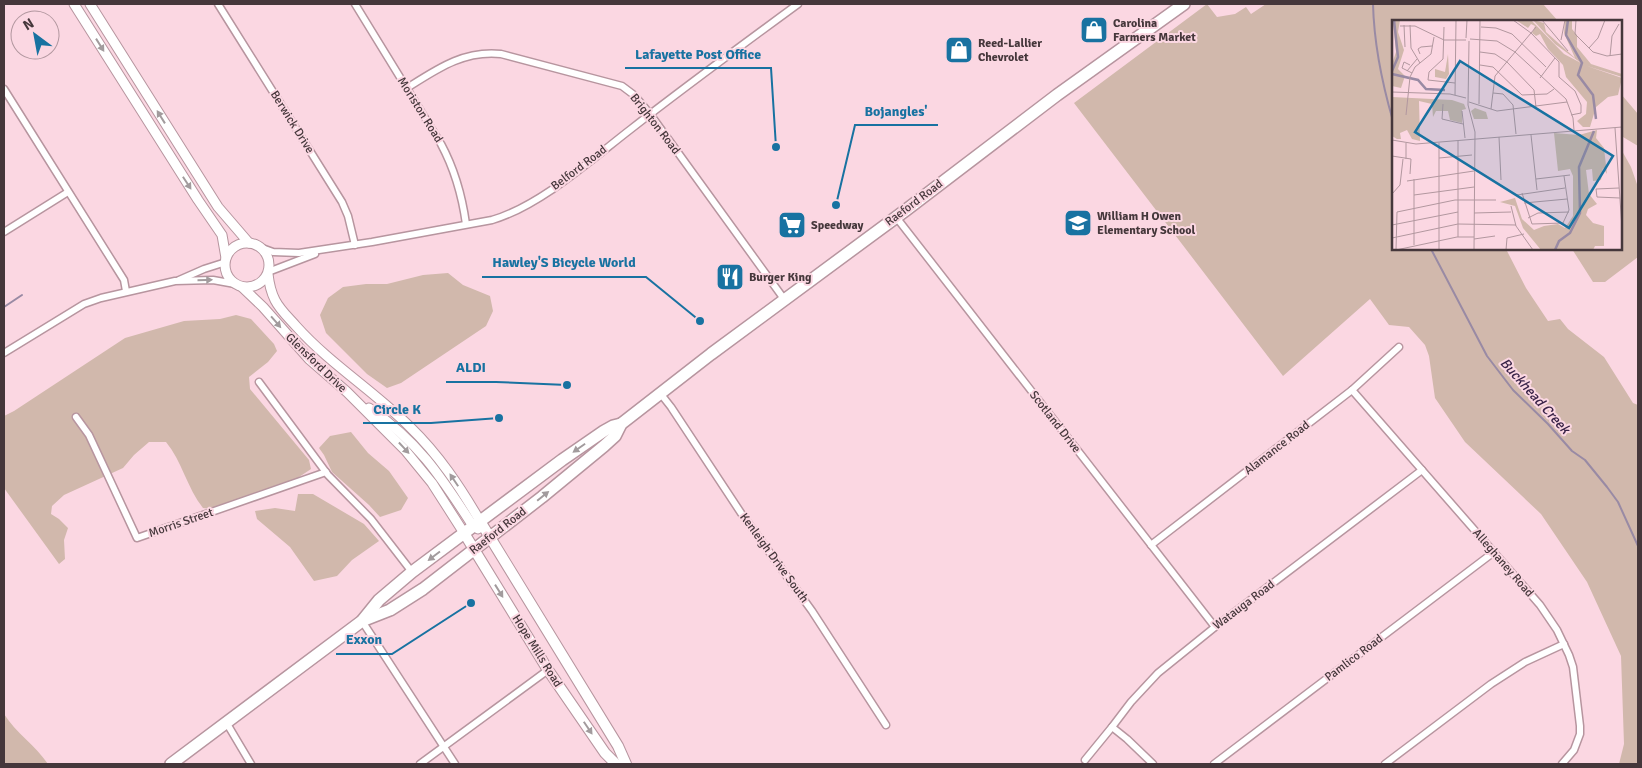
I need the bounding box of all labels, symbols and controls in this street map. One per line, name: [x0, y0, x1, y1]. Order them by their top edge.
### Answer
north arrow: [10, 10, 60, 60]
text: N: [20, 15, 37, 34]
shop icon: Carolina Farmers Market: [1079, 15, 1109, 45]
place label: Carolina Farmers Market: [1113, 16, 1196, 45]
inset map: [1392, 20, 1622, 250]
shop icon: Reed-Lallier Chevrolet: [944, 35, 974, 65]
place label: Reed-Lallier Chevrolet: [978, 36, 1042, 65]
one-way arrow: [96, 38, 105, 52]
callout: Lafayette Post Office: [625, 39, 771, 68]
text: Lafayette Post Office: [635, 46, 761, 63]
street label: Moriston Road: [394, 75, 446, 145]
street label: Berwick Drive: [267, 88, 317, 156]
street label: Brighton Road: [627, 91, 683, 157]
callout: Bojangles': [855, 96, 938, 125]
text: Bojangles': [864, 103, 928, 120]
one-way arrow: [157, 111, 166, 124]
street label: Belford Road: [548, 142, 610, 194]
one-way arrow: [182, 176, 191, 189]
street label: Raeford Road: [882, 176, 946, 230]
school or university icon: William H Owen Elementary School: [1063, 208, 1093, 238]
place label: William H Owen Elementary School: [1097, 209, 1196, 238]
supermarket icon: Speedway: [777, 210, 807, 240]
place label: Speedway: [811, 218, 864, 233]
callout: Hawley'S Bicycle World: [482, 248, 646, 277]
text: Hawley'S Bicycle World: [492, 254, 636, 271]
restaurant icon: Burger King: [715, 262, 745, 292]
place label: Burger King: [749, 270, 812, 285]
one-way arrow: [198, 276, 214, 284]
one-way arrow: [270, 316, 281, 328]
street label: Glensford Drive: [282, 330, 350, 396]
callout: ALDI: [446, 353, 496, 382]
water label: Buckhead Creek: [1496, 355, 1575, 439]
text: ALDI: [456, 359, 486, 376]
street label: Scotland Drive: [1026, 388, 1084, 456]
callout: Circle K: [363, 394, 431, 423]
text: Circle K: [373, 401, 421, 418]
street label: Alamance Road: [1241, 418, 1313, 478]
one-way arrow: [398, 442, 410, 454]
one-way arrow: [573, 443, 586, 453]
one-way arrow: [449, 473, 459, 486]
one-way arrow: [536, 491, 549, 502]
street label: Raeford Road: [466, 504, 530, 558]
street label: Morris Street: [147, 505, 215, 541]
street label: Kenleigh Drive South: [736, 510, 812, 606]
street label: Alleghaney Road: [1469, 526, 1537, 600]
one-way arrow: [428, 550, 441, 561]
street label: Watauga Road: [1210, 577, 1278, 633]
one-way arrow: [495, 585, 504, 598]
street label: Hope Mills Road: [509, 612, 565, 690]
callout: Exxon: [336, 625, 392, 654]
text: Exxon: [346, 631, 382, 648]
street label: Pamlico Road: [1322, 631, 1386, 685]
one-way arrow: [583, 721, 593, 734]

